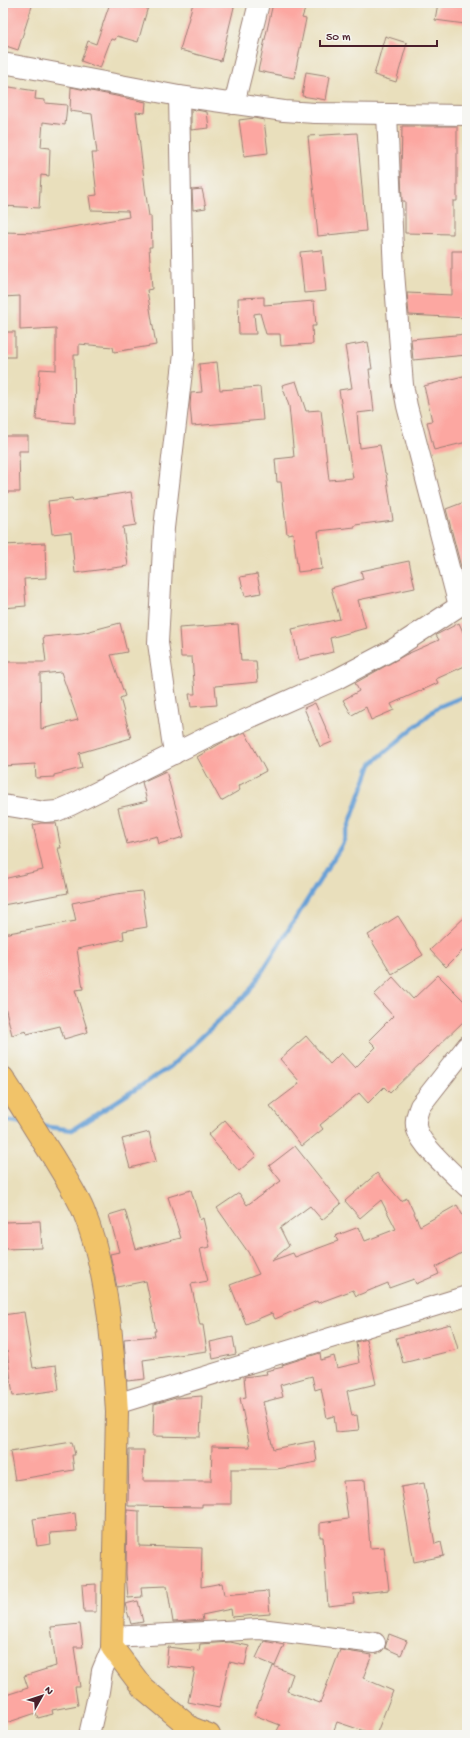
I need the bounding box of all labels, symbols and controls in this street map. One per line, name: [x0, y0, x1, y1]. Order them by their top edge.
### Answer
scale bar: [320, 22, 437, 48]
text: 50 m: [326, 31, 351, 45]
north arrow: [22, 1676, 62, 1716]
text: N: [41, 1684, 55, 1698]

